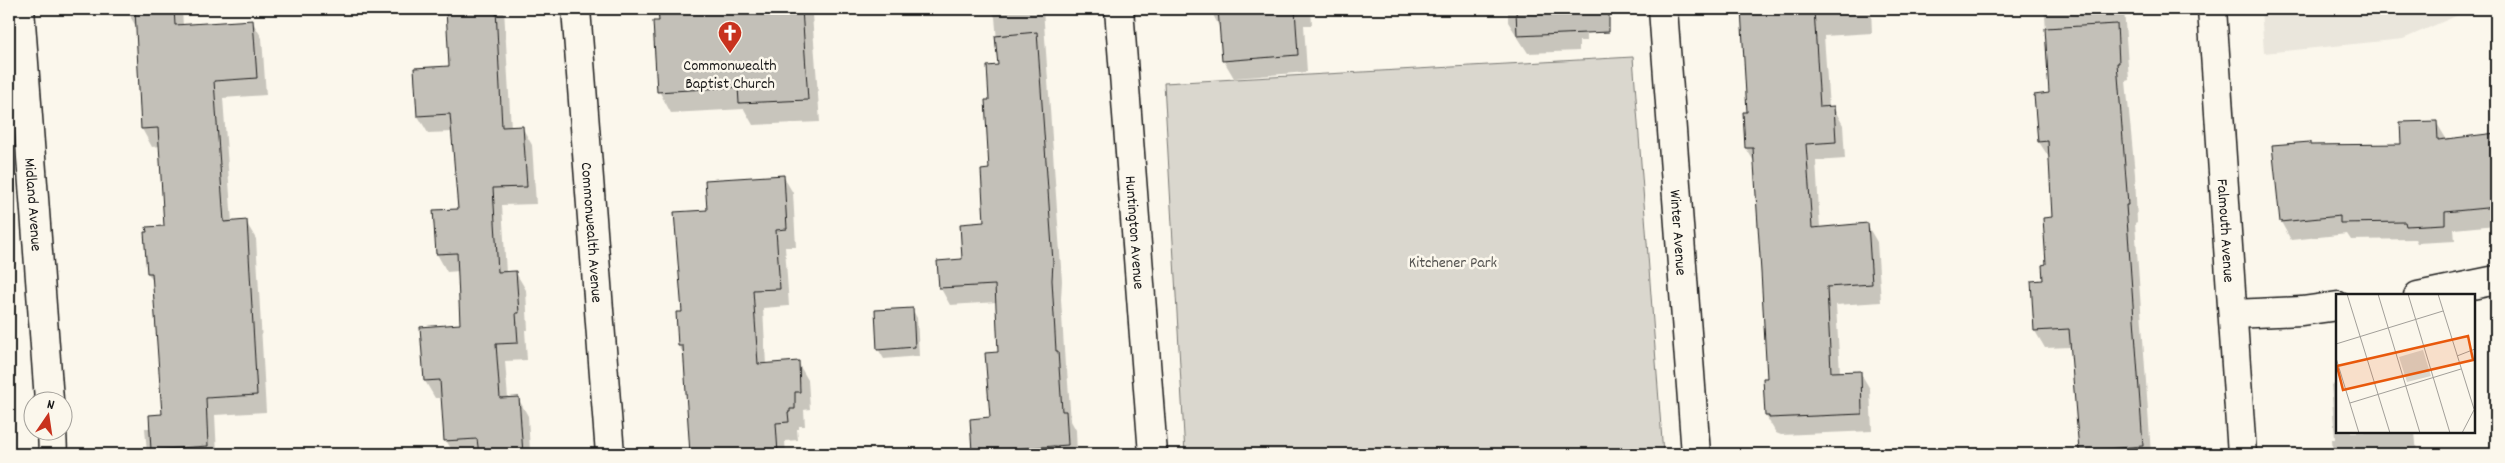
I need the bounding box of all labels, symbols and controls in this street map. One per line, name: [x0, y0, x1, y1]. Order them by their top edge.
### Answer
church icon: Commonwealth Baptist Church: [717, 20, 743, 54]
place label: Commonwealth Baptist Church: [683, 55, 777, 96]
street label: Midland Avenue: [17, 157, 47, 252]
street label: Commonwealth Avenue: [574, 161, 607, 304]
street label: Huntington Avenue: [1118, 175, 1149, 290]
street label: Falmouth Avenue: [2209, 178, 2239, 283]
street label: Winter Avenue: [1662, 189, 1692, 276]
park label: Kitchener Park: [1409, 252, 1497, 275]
inset map: [2336, 294, 2475, 433]
north arrow: [22, 390, 72, 440]
text: N: [45, 395, 56, 416]

